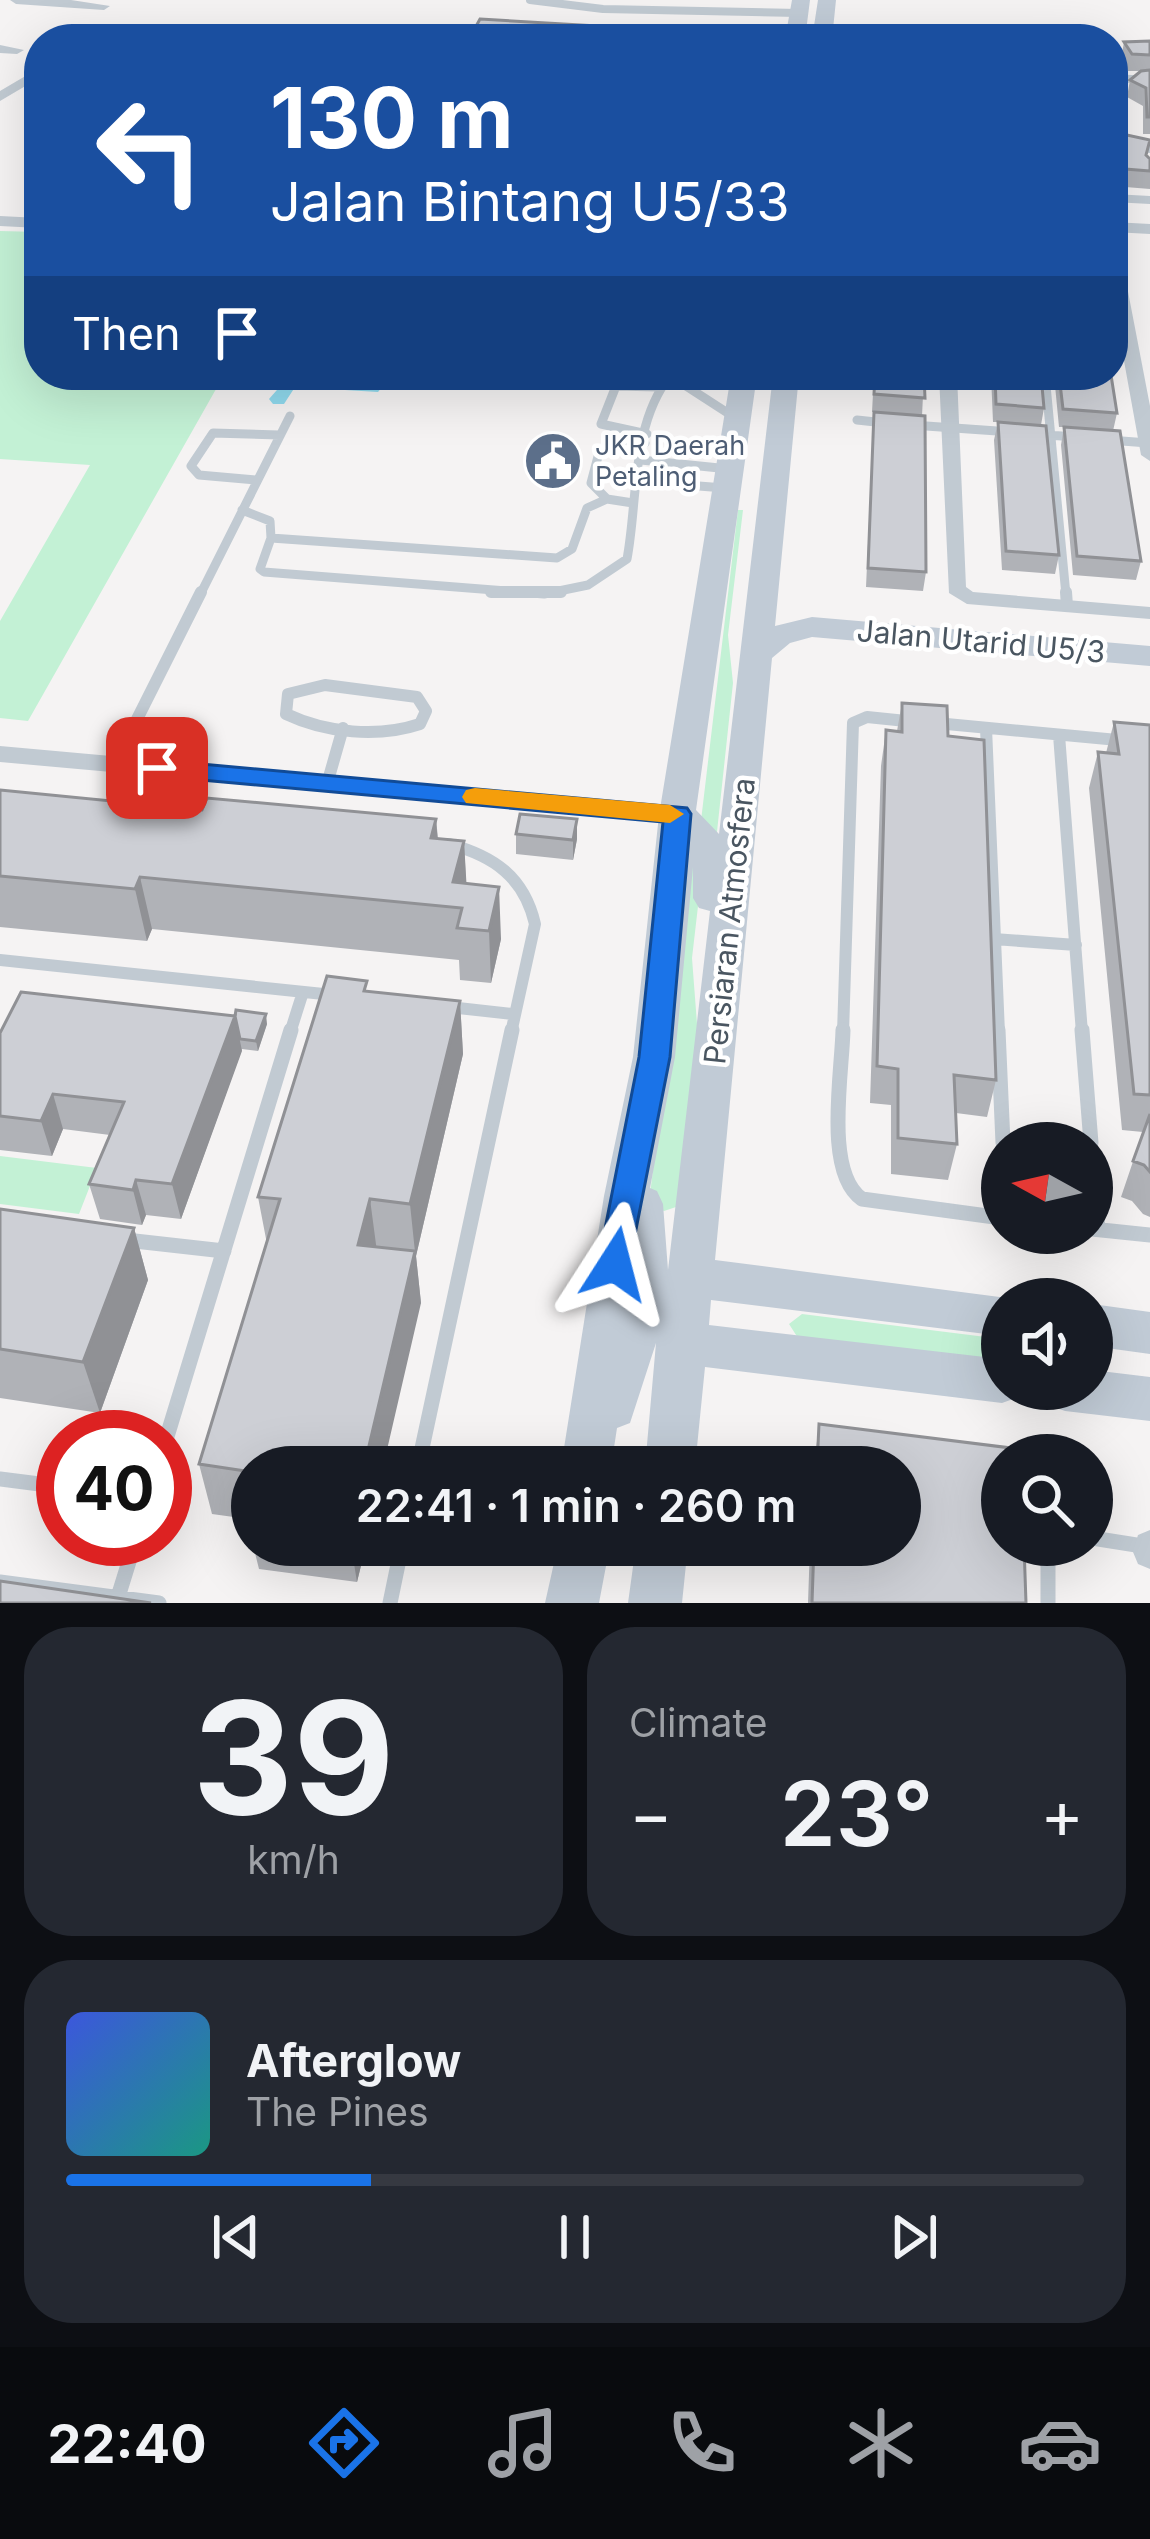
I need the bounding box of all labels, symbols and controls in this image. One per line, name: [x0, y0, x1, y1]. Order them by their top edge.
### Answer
text: 130 m: [270, 67, 514, 168]
icon: left: [72, 72, 228, 228]
text: Jalan Bintang U5/33: [270, 169, 790, 234]
icon: arrive: [204, 300, 270, 366]
text: Then: [72, 306, 180, 361]
place label: JKR Daerah Petaling: [595, 429, 745, 493]
public building icon: JKR Daerah Petaling: [522, 430, 584, 492]
street label: Jalan Utarid U5/3: [855, 612, 1107, 670]
pin: [106, 717, 208, 819]
icon: arrive: [124, 735, 190, 801]
street label: Persiaran Atmosfera: [696, 776, 762, 1066]
north arrow: [981, 1122, 1113, 1254]
map controls: [981, 1122, 1113, 1566]
position arrow: [552, 1201, 678, 1327]
button: sound: [981, 1278, 1113, 1410]
speed limit sign: 40: [36, 1410, 192, 1566]
button: search: [981, 1434, 1113, 1566]
text: 22:41 · 1 min · 260 m: [356, 1478, 796, 1533]
text: 39: [192, 1663, 395, 1852]
text: Climate: [629, 1699, 768, 1746]
text: 23°: [780, 1759, 933, 1868]
text: −: [629, 1774, 673, 1854]
text: +: [1040, 1774, 1084, 1854]
text: km/h: [247, 1836, 340, 1883]
text: Afterglow: [246, 2033, 461, 2088]
text: The Pines: [246, 2088, 429, 2135]
icon: previous: [203, 2204, 269, 2270]
icon: pause: [542, 2204, 608, 2270]
icon: next: [881, 2204, 947, 2270]
icon: directions: [302, 2401, 386, 2485]
icon: music: [481, 2401, 565, 2485]
icon: phone: [660, 2401, 744, 2485]
icon: climate: [839, 2401, 923, 2485]
icon: car: [1018, 2401, 1102, 2485]
text: 22:40: [48, 2411, 207, 2476]

